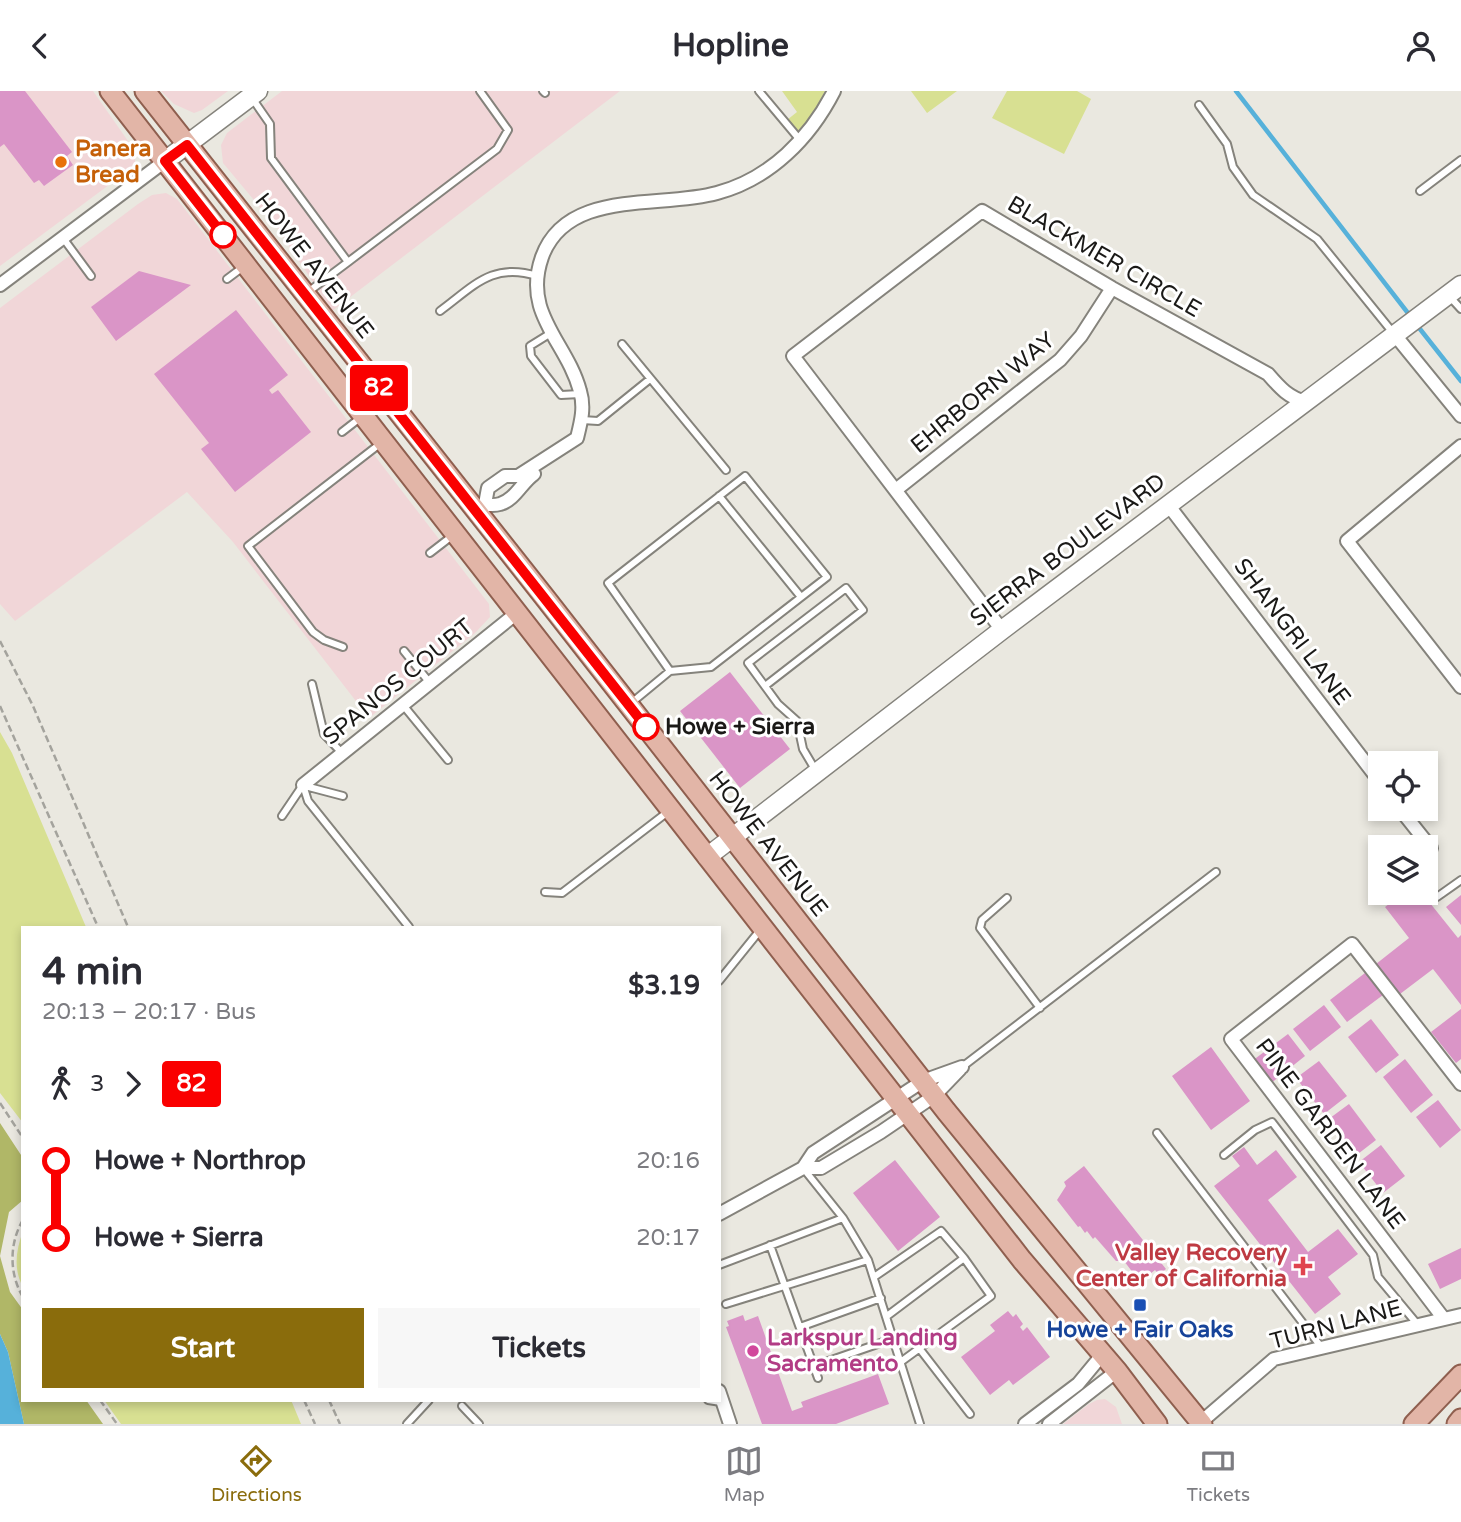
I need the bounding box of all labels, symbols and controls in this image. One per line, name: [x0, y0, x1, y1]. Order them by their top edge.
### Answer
icon: back: [21, 27, 59, 65]
text: Hopline: [672, 27, 789, 65]
icon: person: [1402, 27, 1440, 65]
place label: Panera Bread: [75, 135, 152, 189]
marker: Panera Bread: [53, 154, 69, 170]
street label: HOWE AVENUE: [248, 188, 380, 344]
street label: BLACKMER CIRCLE: [1002, 190, 1206, 324]
unlabelled marker: [210, 222, 236, 248]
street label: EHRBORN WAY: [905, 326, 1061, 460]
line badge: 82: [348, 365, 410, 411]
text: 82: [364, 373, 394, 402]
street label: SIERRA BOULEVARD: [965, 467, 1171, 633]
street label: SHANGRI LANE: [1228, 553, 1356, 711]
street label: SPANOS COURT: [317, 613, 479, 751]
place label: Howe + Sierra: [665, 713, 815, 741]
marker: Howe + Sierra: [633, 714, 659, 740]
map controls: [1368, 751, 1438, 905]
button: locate: [1368, 751, 1438, 821]
street label: HOWE AVENUE: [702, 766, 834, 922]
button: layers: [1368, 835, 1438, 905]
text: 4 min: [42, 949, 143, 995]
text: $3.19: [628, 970, 700, 1001]
text: 20:13 – 20:17 · Bus: [42, 998, 256, 1026]
street label: PINE GARDEN LANE: [1249, 1033, 1411, 1235]
icon: walk: [42, 1065, 80, 1103]
icon: forward: [114, 1065, 152, 1103]
text: 82: [176, 1069, 207, 1098]
text: 3: [90, 1070, 104, 1098]
text: Howe + Northrop: [94, 1145, 306, 1176]
text: 20:16: [636, 1147, 700, 1175]
text: Howe + Sierra: [94, 1222, 264, 1253]
text: 20:17: [636, 1224, 700, 1252]
place label: Valley Recovery Center of California: [1076, 1239, 1288, 1293]
marker: Valley Recovery Center of California: [1293, 1256, 1313, 1276]
street label: TURN LANE: [1267, 1294, 1405, 1356]
marker: Howe + Fair Oaks: [1132, 1297, 1148, 1313]
button: Start: [42, 1308, 364, 1388]
button: Tickets: [378, 1308, 700, 1388]
place label: Howe + Fair Oaks: [1046, 1316, 1234, 1344]
place label: Larkspur Landing Sacramento: [767, 1324, 958, 1378]
marker: Larkspur Landing Sacramento: [745, 1343, 761, 1359]
tab: Directions: [211, 1442, 302, 1506]
tab: Map: [724, 1442, 765, 1506]
tab: Tickets: [1187, 1442, 1250, 1506]

